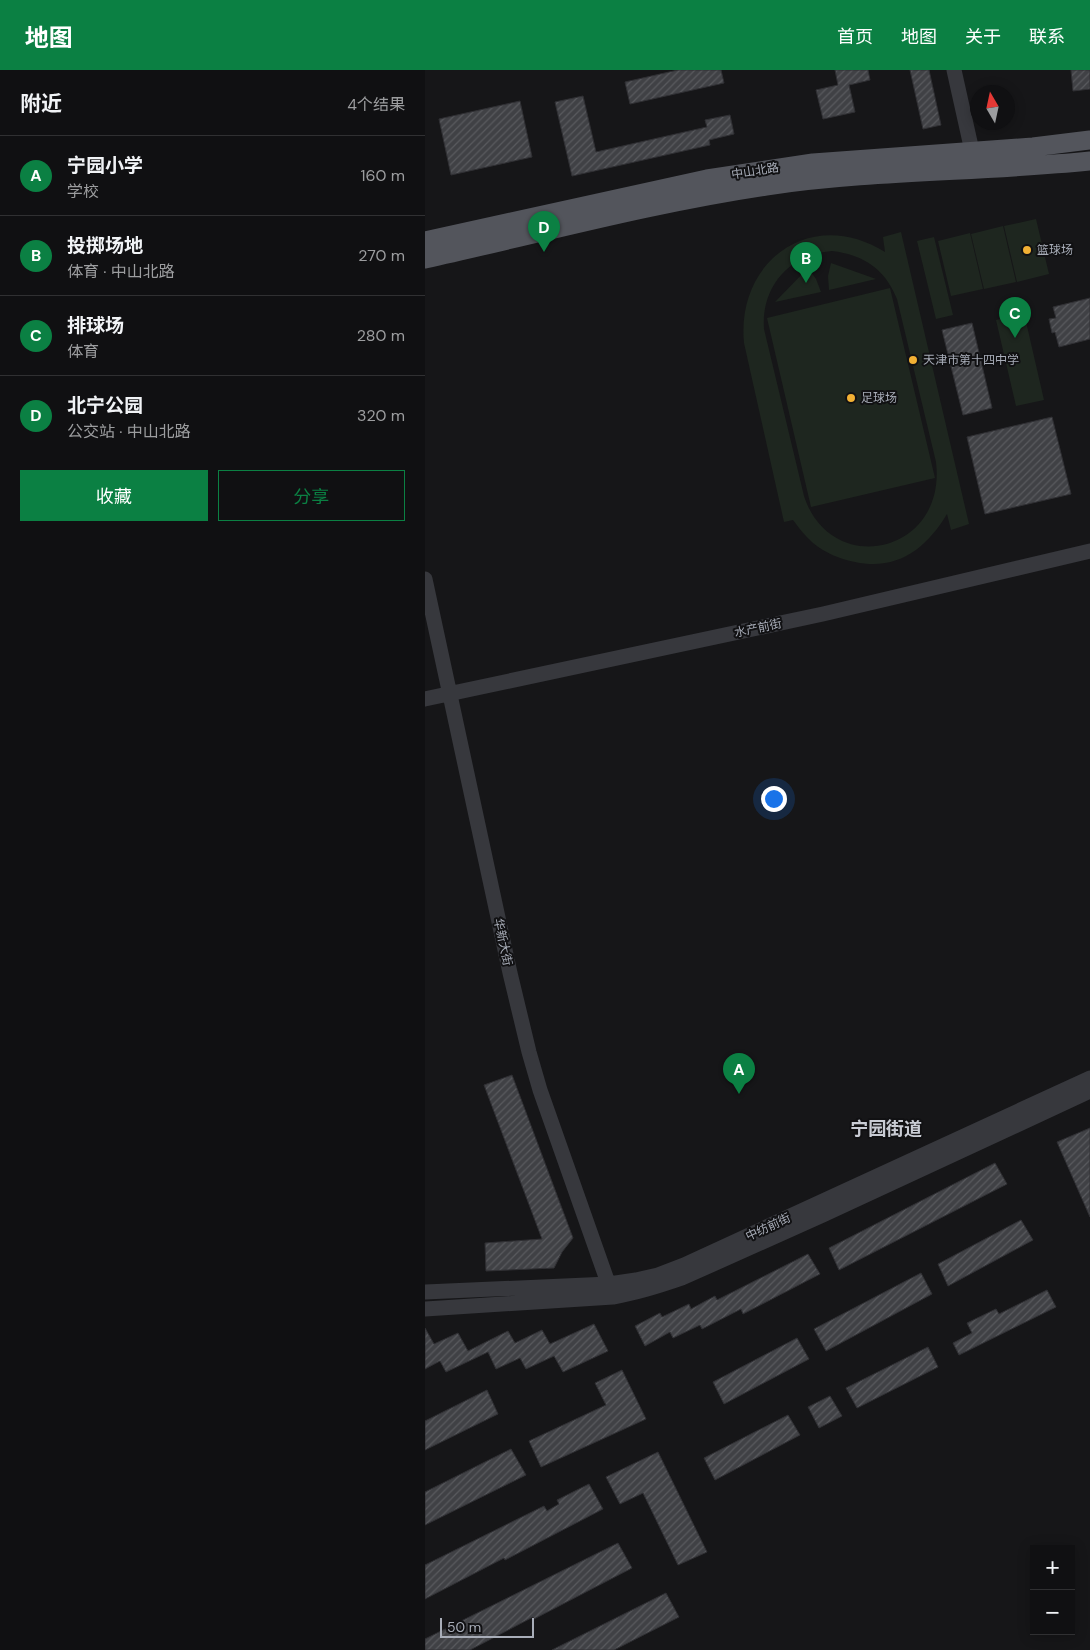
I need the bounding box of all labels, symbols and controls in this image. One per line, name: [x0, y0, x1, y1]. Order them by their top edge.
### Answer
text: 地图: [25, 22, 73, 53]
text: 首页: [837, 25, 873, 49]
text: 地图: [901, 25, 937, 49]
text: 关于: [965, 25, 1001, 49]
text: 联系: [1029, 25, 1065, 49]
north arrow: [970, 85, 1015, 130]
text: 附近: [20, 90, 62, 118]
text: 4个结果: [347, 94, 405, 115]
text: 宁园小学: [67, 153, 143, 178]
street label: 中山北路: [730, 159, 780, 183]
text: A: [30, 165, 42, 186]
text: 160 m: [361, 165, 405, 186]
text: 学校: [67, 181, 99, 202]
pin: D: [528, 211, 560, 252]
text: 投掷场地: [67, 233, 143, 258]
pin: B: [790, 242, 822, 283]
place label: 篮球场: [1037, 242, 1073, 258]
marker: 篮球场: [1021, 244, 1033, 256]
text: B: [31, 245, 41, 266]
text: 270 m: [358, 245, 405, 266]
text: 体育 · 中山北路: [67, 261, 175, 282]
pin: C: [999, 297, 1031, 338]
text: 排球场: [67, 313, 124, 338]
text: C: [30, 325, 42, 346]
text: 280 m: [357, 325, 405, 346]
text: 体育: [67, 341, 99, 362]
place label: 天津市第十四中学: [923, 352, 1019, 368]
marker: 天津市第十四中学: [907, 354, 919, 366]
place label: 足球场: [861, 390, 897, 406]
marker: 足球场: [845, 392, 857, 404]
text: 北宁公园: [67, 393, 143, 418]
text: D: [30, 405, 42, 426]
text: 320 m: [357, 405, 405, 426]
text: 公交站 · 中山北路: [67, 421, 191, 442]
button: 收藏: [20, 470, 208, 521]
button: 分享: [218, 470, 405, 521]
street label: 水产前街: [733, 615, 783, 641]
your location: [761, 786, 787, 812]
street label: 华新大街: [490, 917, 516, 967]
pin: A: [723, 1053, 755, 1094]
district label: 宁园街道: [850, 1117, 922, 1141]
street label: 中纺前街: [743, 1210, 793, 1244]
map controls: [1030, 1545, 1075, 1635]
button: +: [1030, 1545, 1075, 1590]
button: −: [1030, 1590, 1075, 1635]
scale bar: [440, 1615, 534, 1638]
text: 50 m: [447, 1618, 481, 1636]

